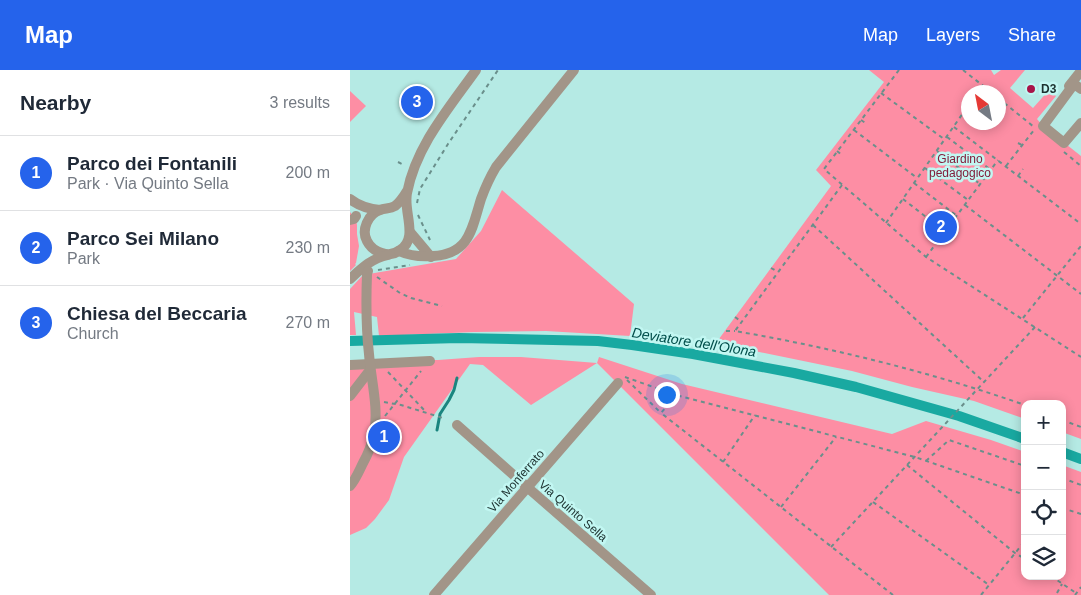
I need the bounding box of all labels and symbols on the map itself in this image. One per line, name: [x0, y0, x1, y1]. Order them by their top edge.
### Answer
place label: D3: [1041, 82, 1057, 96]
pin: 3: [401, 83, 433, 121]
marker: D3: [1025, 83, 1037, 95]
north arrow: [961, 85, 1006, 130]
park label: Giardino pedagogico: [929, 152, 991, 180]
pin: 2: [925, 208, 957, 246]
water label: Deviatore dell'Olona: [631, 324, 757, 360]
your location: [654, 382, 680, 408]
pin: 1: [368, 418, 400, 456]
street label: Via Monferrato: [485, 447, 547, 515]
street label: Via Quinto Sella: [536, 478, 610, 545]

